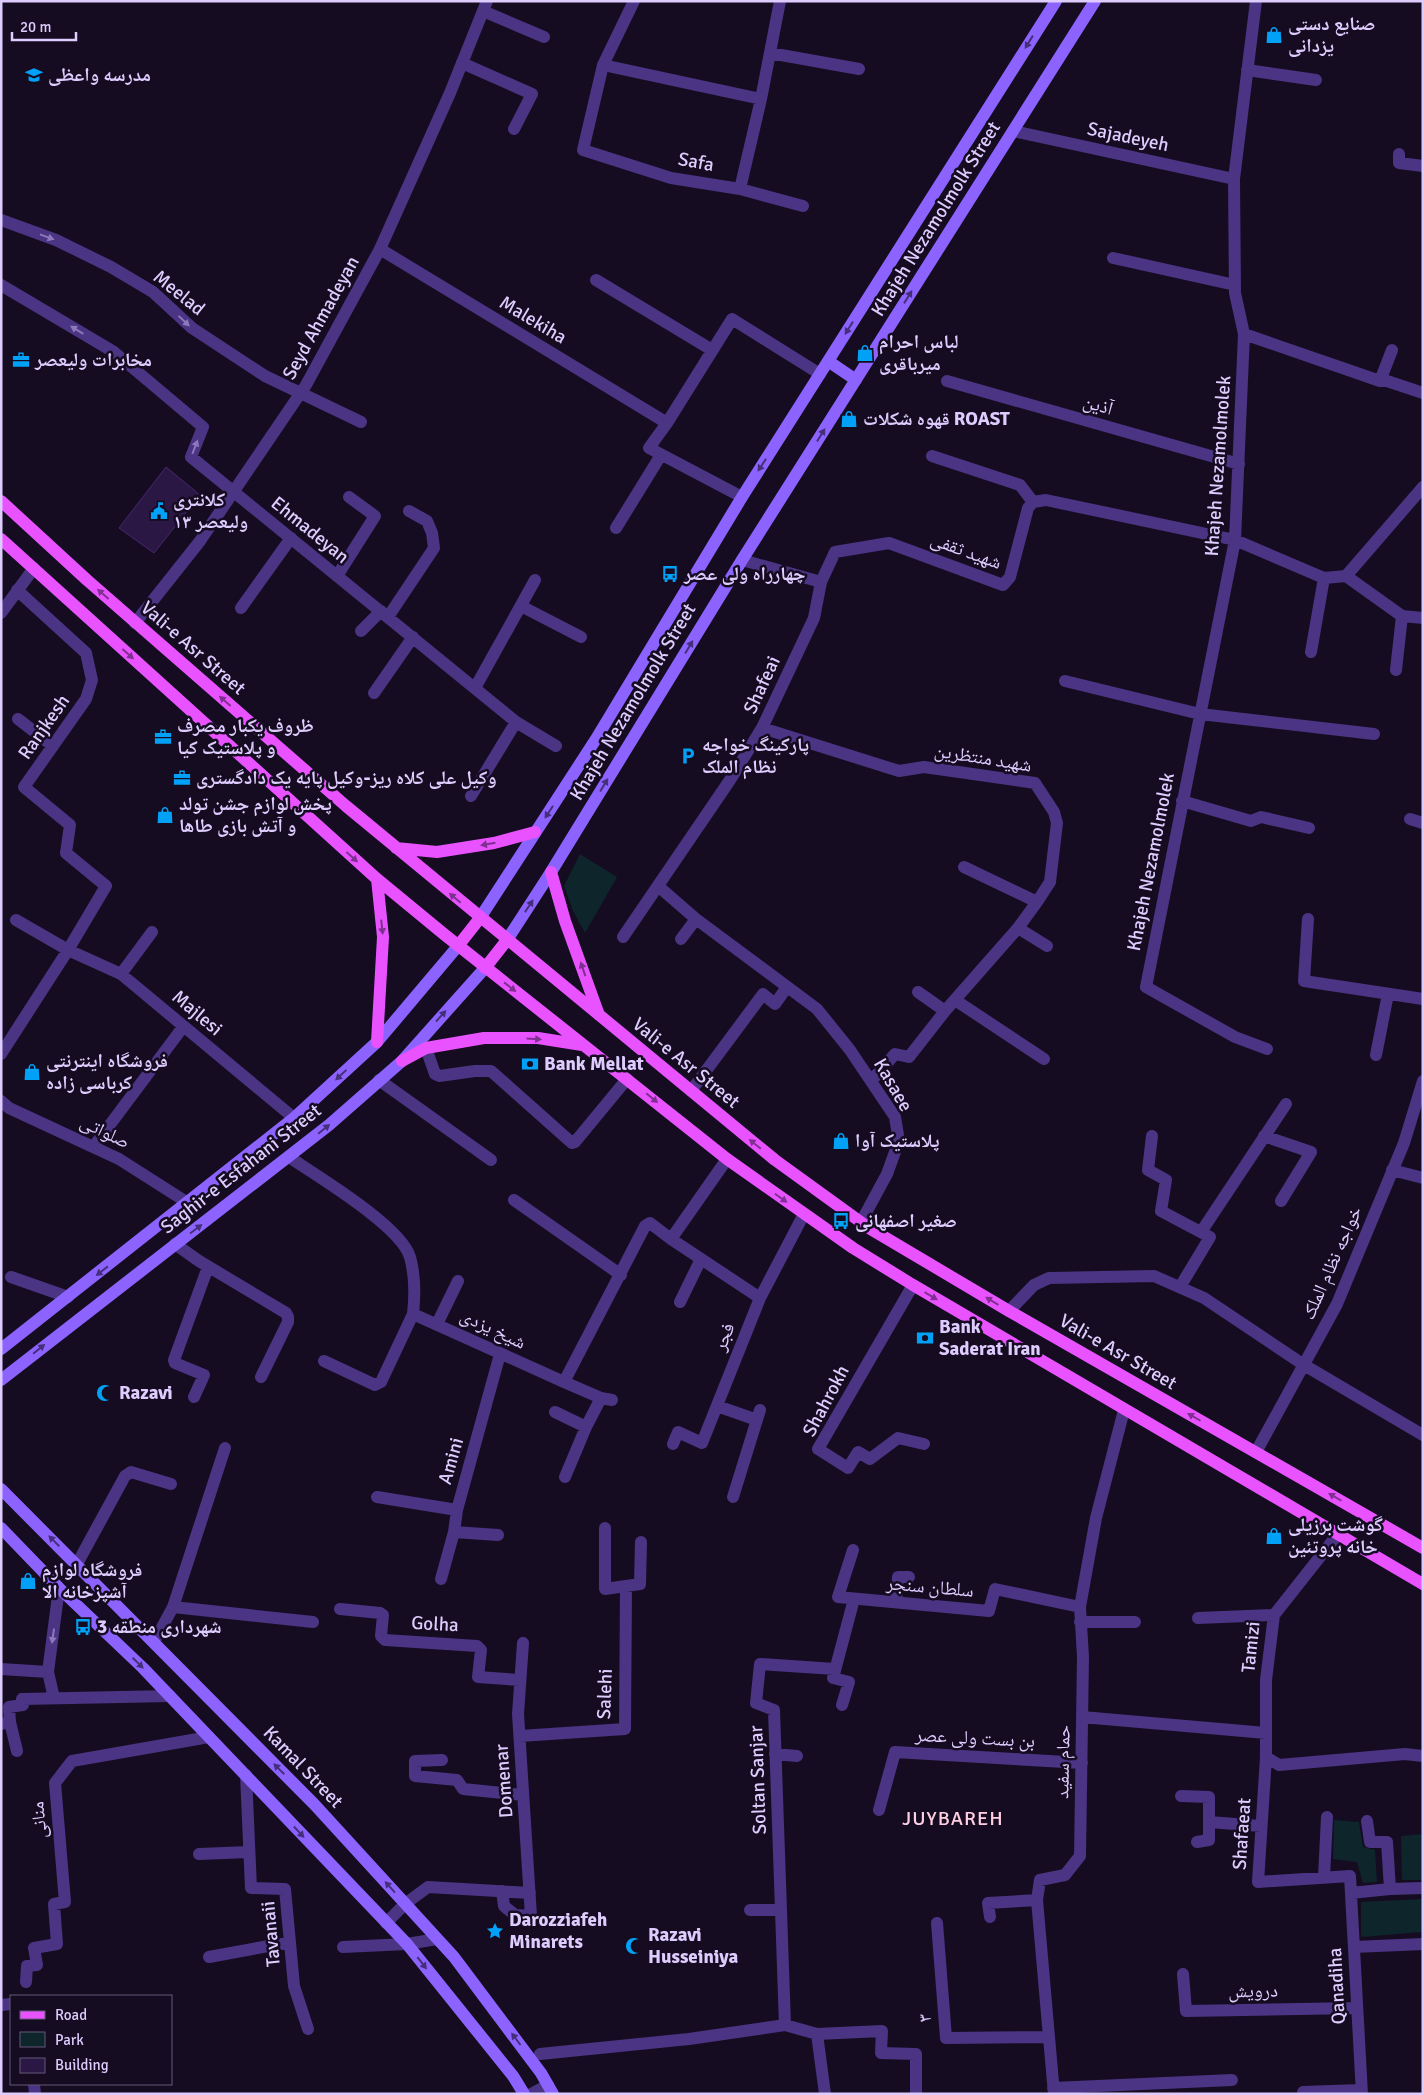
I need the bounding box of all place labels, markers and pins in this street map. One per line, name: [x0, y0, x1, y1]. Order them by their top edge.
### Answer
place label: صنایع دستی یزدانی: [1288, 12, 1375, 58]
shop icon: صنایع دستی یزدانی: [1264, 25, 1284, 45]
place label: مدرسه واعظی: [48, 63, 151, 87]
school or university icon: مدرسه واعظی: [24, 65, 44, 85]
place label: لباس احرام میرباقری: [879, 330, 959, 376]
shop icon: لباس احرام میرباقری: [855, 343, 875, 363]
place label: مخابرات ولیعصر: [34, 348, 152, 372]
office icon: مخابرات ولیعصر: [11, 350, 31, 370]
place label: قهوه شکلات ROAST: [863, 407, 1010, 431]
shop icon: قهوه شکلات ROAST: [839, 409, 859, 429]
place label: کلانتری ۱۳ ولیعصر: [173, 488, 248, 534]
public building icon: کلانتری ۱۳ ولیعصر: [149, 501, 169, 521]
place label: چهارراه ولی عصر: [683, 562, 806, 586]
bus stop icon: چهارراه ولی عصر: [660, 564, 680, 584]
place label: ظروف یکبار مصرف و پلاستیک کیا: [177, 714, 314, 760]
office icon: ظروف یکبار مصرف و پلاستیک کیا: [153, 727, 173, 747]
place label: پارکینگ خواجه نظام الملک: [702, 733, 809, 780]
parking icon: پارکینگ خواجه نظام الملک: [678, 746, 698, 766]
place label: وکیل علی کلاه ریز-وکیل پایه یک دادگستری: [196, 766, 497, 790]
office icon: وکیل علی کلاه ریز-وکیل پایه یک دادگستری: [172, 768, 192, 788]
place label: پخش لوازم جشن تولد و آتش بازی طاها: [179, 792, 332, 838]
shop icon: پخش لوازم جشن تولد و آتش بازی طاها: [155, 805, 175, 825]
place label: فروشگاه اینترنتی کرباسی زاده: [46, 1049, 168, 1095]
place label: Bank Mellat: [544, 1052, 644, 1076]
bank icon: Bank Mellat: [520, 1054, 540, 1074]
shop icon: فروشگاه اینترنتی کرباسی زاده: [22, 1062, 42, 1082]
place label: پلاستیک آوا: [855, 1129, 940, 1153]
shop icon: پلاستیک آوا: [831, 1131, 851, 1151]
place label: صغیر اصفهانی: [855, 1209, 957, 1233]
bus stop icon: صغیر اصفهانی: [831, 1211, 851, 1231]
place label: Bank Saderat Iran: [939, 1315, 1041, 1361]
bank icon: Bank Saderat Iran: [915, 1328, 935, 1348]
place label: Razavi: [119, 1381, 173, 1405]
mosque icon: Razavi: [95, 1383, 115, 1403]
place label: گوشت برزیلی خانه پروتئین: [1288, 1513, 1383, 1559]
shop icon: گوشت برزیلی خانه پروتئین: [1264, 1526, 1284, 1546]
place label: فروشگاه لوازم آشپزخانه الا: [42, 1558, 142, 1604]
shop icon: فروشگاه لوازم آشپزخانه الا: [18, 1571, 38, 1591]
place label: شهرداری منطقه 3: [97, 1615, 222, 1639]
bus stop icon: شهرداری منطقه 3: [73, 1617, 93, 1637]
place label: Darozziafeh Minarets: [509, 1908, 607, 1954]
place icon: Darozziafeh Minarets: [485, 1921, 505, 1941]
place label: Razavi Husseiniya: [648, 1923, 739, 1969]
mosque icon: Razavi Husseiniya: [624, 1936, 644, 1956]

